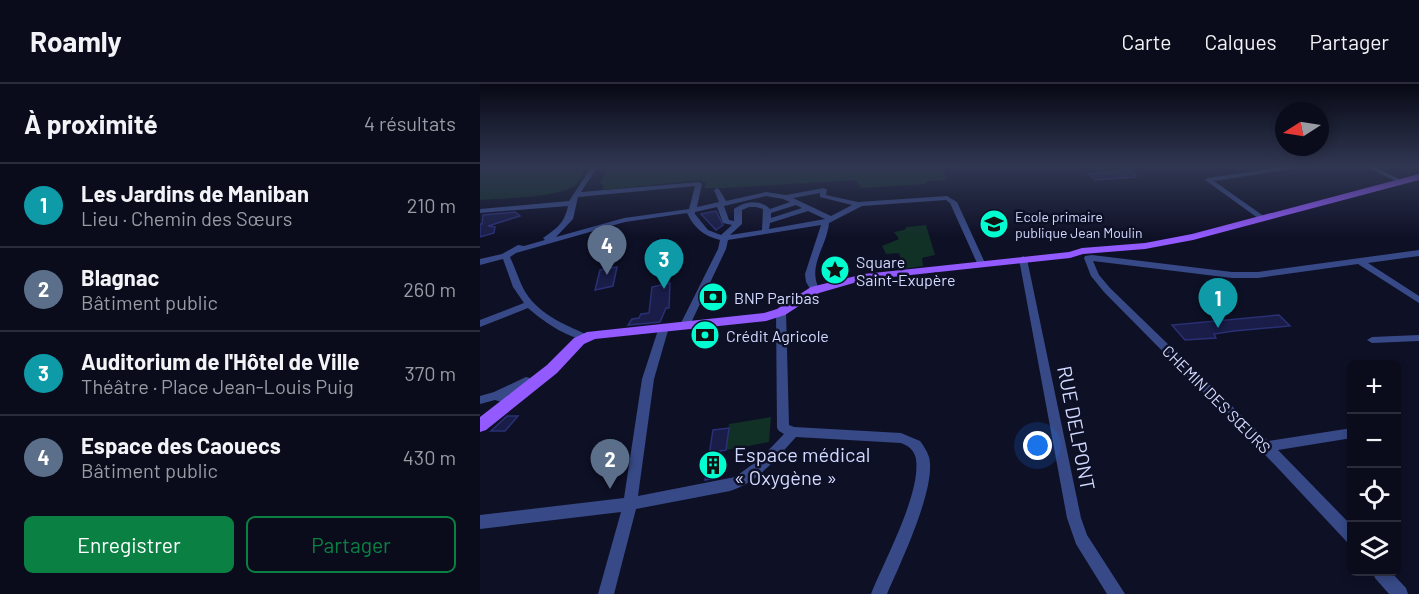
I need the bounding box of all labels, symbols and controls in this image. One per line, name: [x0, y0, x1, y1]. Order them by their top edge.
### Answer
text: Roamly: [30, 24, 122, 58]
text: Carte: [1122, 29, 1171, 54]
text: Calques: [1204, 29, 1277, 54]
text: Partager: [1310, 29, 1389, 54]
north arrow: [1275, 102, 1329, 156]
text: À proximité: [24, 108, 158, 139]
text: 4 résultats: [364, 111, 456, 135]
text: Les Jardins de Maniban: [81, 180, 309, 206]
text: 1: [40, 193, 47, 217]
text: 210 m: [407, 193, 456, 217]
text: Lieu · Chemin des Sœurs: [81, 206, 292, 230]
school or university icon: Ecole primaire publique Jean Moulin: [978, 208, 1010, 240]
place label: Ecole primaire publique Jean Moulin: [1015, 208, 1143, 241]
pin: 4: [588, 226, 626, 275]
pin: 3: [644, 240, 684, 289]
place label: Square Saint-Exupère: [856, 252, 956, 289]
place icon: Square Saint-Exupère: [819, 254, 851, 286]
text: Blagnac: [81, 264, 159, 290]
text: 2: [38, 277, 49, 301]
text: 260 m: [403, 277, 456, 301]
pin: 1: [1198, 278, 1238, 328]
bank icon: BNP Paribas: [697, 281, 729, 313]
place label: BNP Paribas: [734, 288, 819, 307]
text: Bâtiment public: [81, 290, 218, 314]
bank icon: Crédit Agricole: [689, 319, 721, 351]
place label: Crédit Agricole: [726, 326, 829, 345]
street label: CHEMIN DES SŒURS: [1159, 341, 1275, 457]
text: Auditorium de l'Hôtel de Ville: [81, 348, 359, 374]
map controls: [1347, 360, 1401, 576]
button: +: [1347, 360, 1401, 414]
text: 3: [38, 361, 49, 385]
text: 370 m: [404, 361, 456, 385]
street label: RUE DELPONT: [1053, 364, 1101, 492]
text: Théâtre · Place Jean-Louis Puig: [81, 374, 354, 398]
button: −: [1347, 414, 1401, 468]
your location: [1023, 431, 1052, 460]
text: Espace des Caouecs: [81, 432, 281, 458]
pin: 2: [590, 440, 630, 489]
place label: Espace médical « Oxygène »: [734, 442, 870, 489]
text: 4: [37, 445, 50, 469]
text: 430 m: [403, 445, 456, 469]
building icon: Espace médical « Oxygène »: [697, 449, 729, 481]
text: Bâtiment public: [81, 458, 218, 482]
button: locate: [1347, 468, 1401, 522]
button: Enregistrer: [24, 516, 234, 573]
button: Partager: [246, 516, 456, 573]
button: layers: [1347, 522, 1401, 576]

